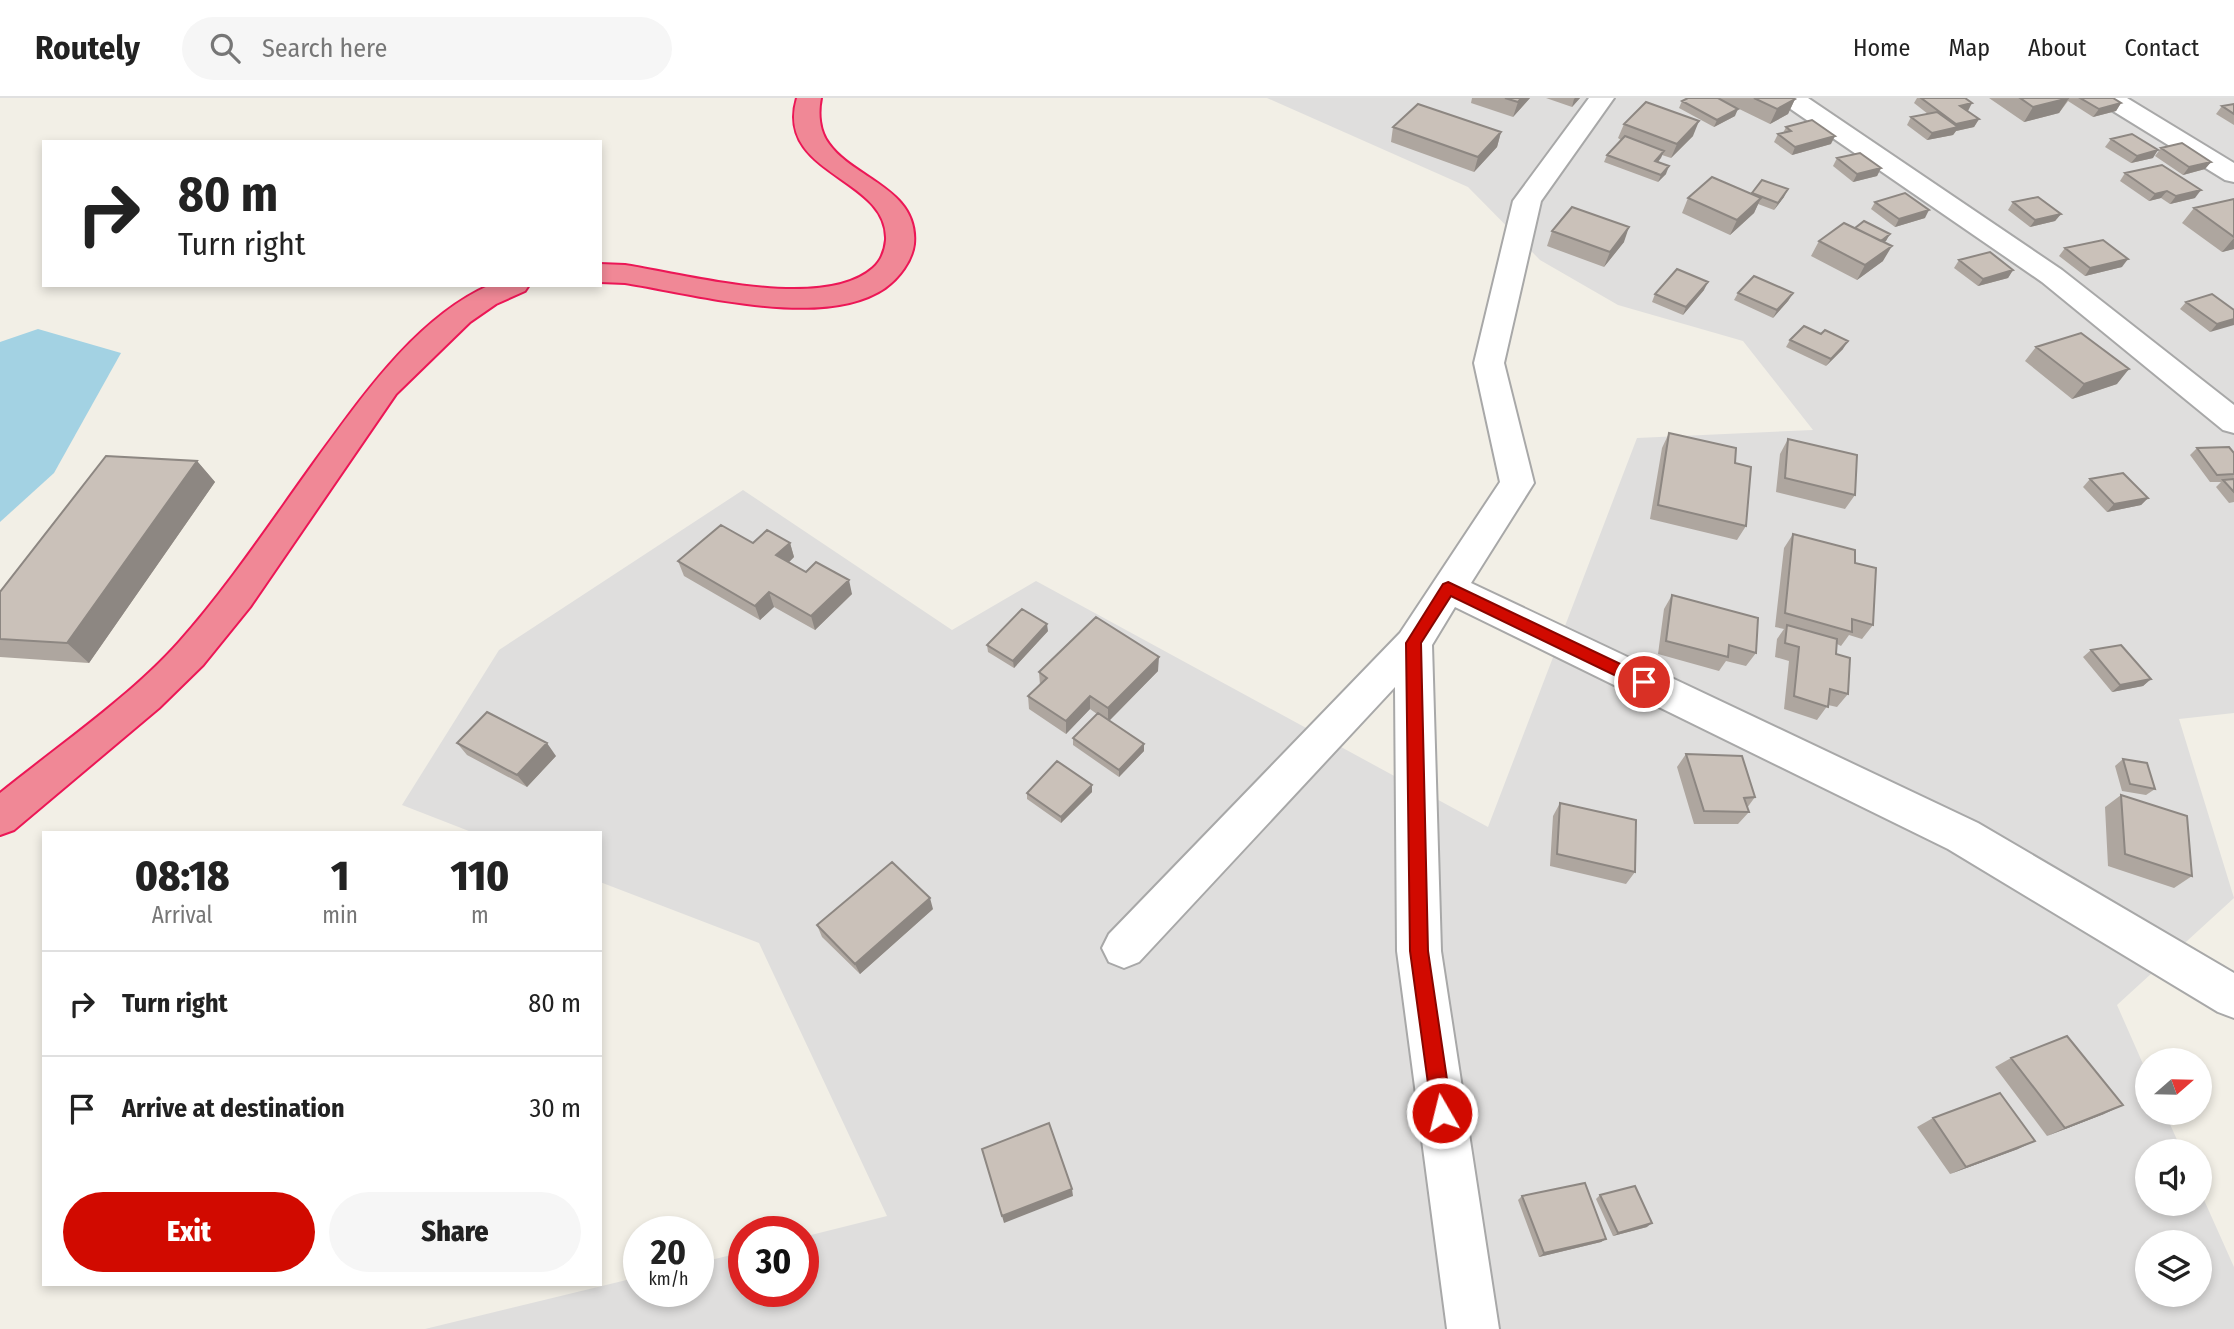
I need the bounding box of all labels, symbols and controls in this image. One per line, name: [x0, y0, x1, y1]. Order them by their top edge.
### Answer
search box: [182, 17, 672, 80]
text: Routely: [35, 28, 140, 68]
icon: search: [206, 29, 244, 67]
text: Search here: [262, 33, 387, 64]
text: Home: [1853, 34, 1910, 62]
text: Map: [1948, 34, 1990, 62]
text: About: [2028, 34, 2086, 62]
text: Contact: [2124, 34, 2199, 62]
text: 80 m: [178, 165, 278, 224]
icon: right: [63, 168, 154, 259]
text: Turn right: [178, 225, 305, 263]
pin: [1614, 652, 1674, 712]
icon: arrive: [1625, 663, 1663, 701]
text: 08:18: [135, 851, 230, 901]
text: 1: [331, 851, 349, 901]
text: 110: [451, 851, 509, 901]
text: Arrival: [152, 901, 213, 929]
text: min: [322, 901, 358, 929]
text: m: [471, 901, 489, 929]
icon: right: [63, 985, 101, 1023]
text: Turn right: [122, 988, 228, 1019]
text: 80 m: [528, 988, 581, 1019]
north arrow: [2135, 1048, 2212, 1125]
map controls: [2135, 1048, 2212, 1307]
position arrow: [1405, 1076, 1479, 1150]
icon: arrive: [63, 1090, 101, 1128]
text: Arrive at destination: [122, 1093, 345, 1124]
text: 30 m: [530, 1093, 581, 1124]
button: sound: [2135, 1139, 2212, 1216]
button: Exit: [63, 1192, 315, 1272]
button: Share: [329, 1192, 581, 1272]
speed limit sign: 30: [728, 1216, 819, 1307]
button: layers: [2135, 1230, 2212, 1307]
text: 20: [651, 1231, 686, 1273]
text: km/h: [648, 1268, 689, 1290]

